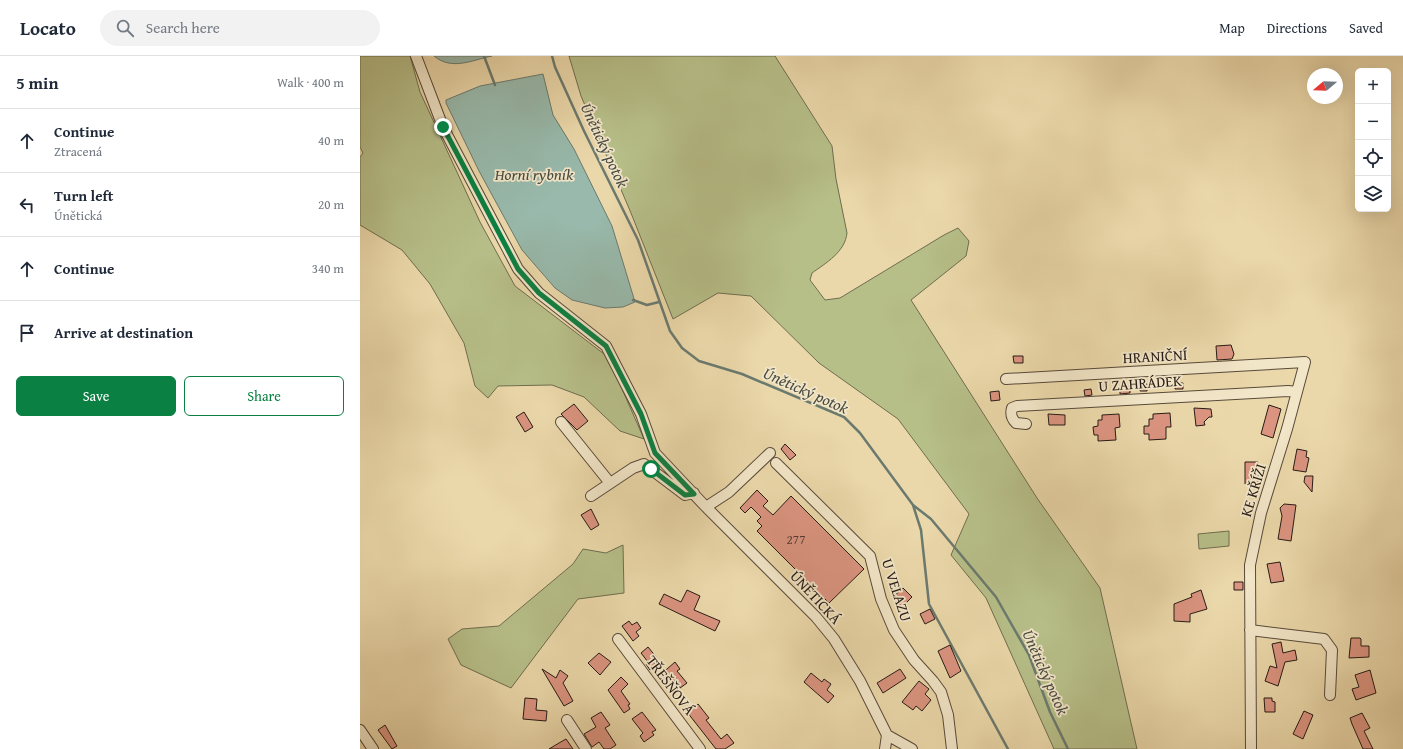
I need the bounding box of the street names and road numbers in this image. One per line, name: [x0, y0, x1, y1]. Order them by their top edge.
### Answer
street label: HRANIČNÍ: [1122, 344, 1188, 368]
street label: U ZAHRÁDEK: [1098, 370, 1182, 396]
street label: KE KŘÍŽI: [1235, 461, 1271, 519]
street label: U VELAZU: [877, 556, 917, 624]
street label: ÚNĚTICKÁ: [786, 566, 846, 628]
street label: TŘEŠŇOVÁ: [642, 651, 700, 719]

